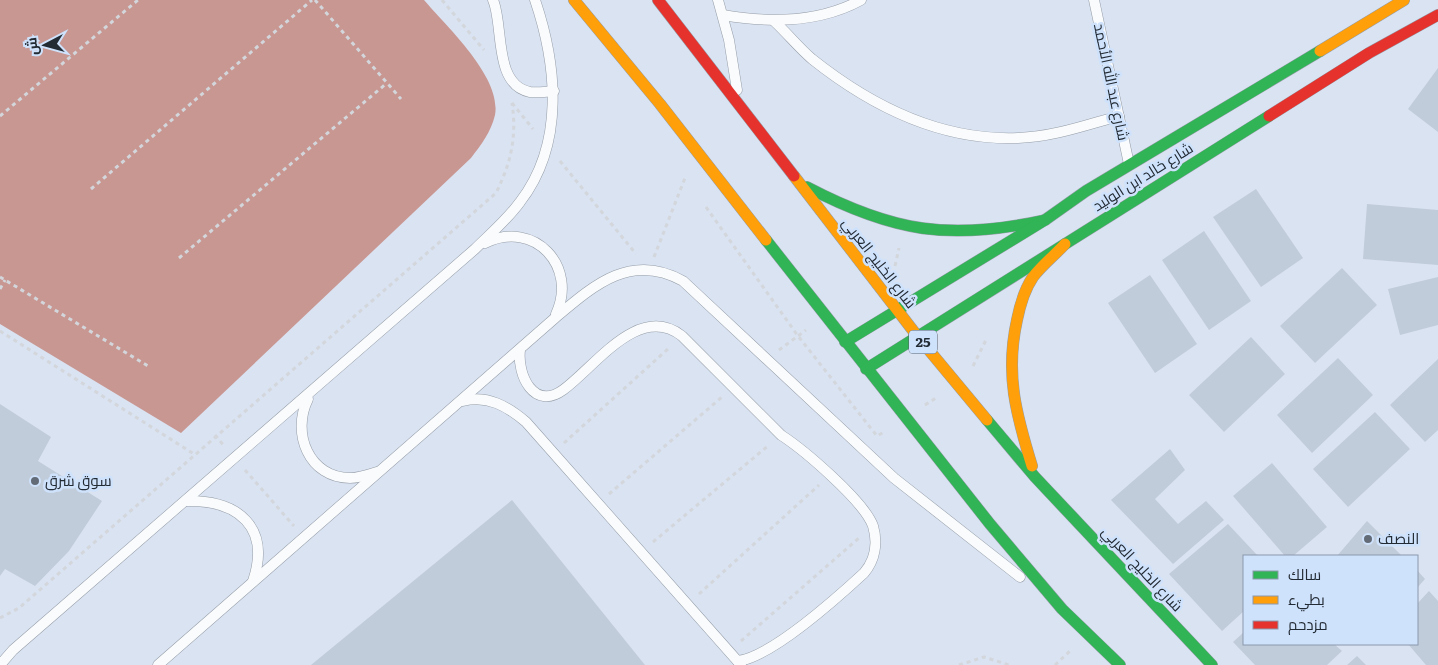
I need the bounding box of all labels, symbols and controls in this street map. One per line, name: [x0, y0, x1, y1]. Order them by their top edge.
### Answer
north arrow: [20, 20, 70, 70]
street label: شارع عبد الله الأحمد: [1088, 21, 1136, 143]
text: ش: [20, 36, 42, 56]
street label: شارع خالد ابن الوليد: [1087, 136, 1198, 217]
street label: شارع الخليج العربي: [836, 212, 923, 314]
road number: 25: [909, 331, 937, 354]
place label: سوق شرق: [45, 468, 112, 491]
marker: سوق شرق: [29, 475, 41, 487]
street label: شارع الخليج العربي: [1096, 520, 1189, 617]
place label: النصف: [1378, 526, 1419, 549]
marker: النصف: [1362, 533, 1374, 545]
legend: [1243, 555, 1418, 645]
text: سالك: [1288, 562, 1321, 585]
text: بطيء: [1288, 587, 1325, 612]
text: مزدحم: [1288, 612, 1328, 635]

